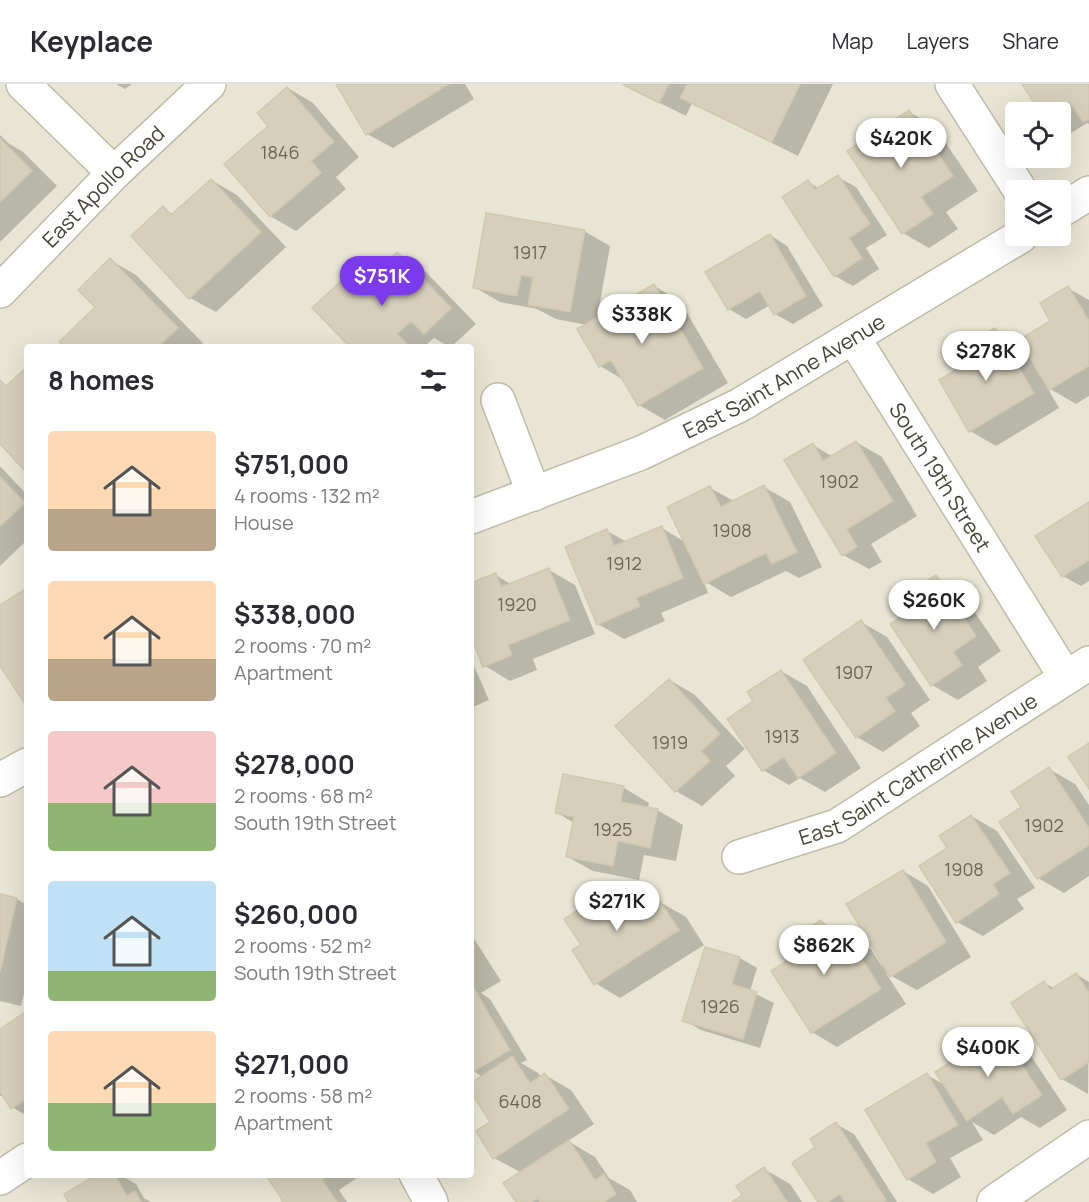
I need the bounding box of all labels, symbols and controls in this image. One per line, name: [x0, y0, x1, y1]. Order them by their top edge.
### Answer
text: Keyplace: [30, 22, 153, 60]
text: Map: [832, 27, 873, 55]
text: Layers: [906, 27, 969, 55]
text: Share: [1002, 27, 1059, 55]
map controls: [1005, 102, 1071, 246]
button: locate: [1005, 102, 1071, 168]
pin: $420K: [859, 118, 943, 169]
street label: East Apollo Road: [36, 119, 170, 253]
text: $420K: [870, 124, 932, 151]
house number: 1846: [260, 140, 300, 164]
button: layers: [1005, 180, 1071, 246]
house number: 1917: [513, 240, 547, 264]
pin: $751K: [340, 256, 424, 307]
text: $751K: [354, 262, 410, 289]
pin: $338K: [600, 294, 684, 345]
text: $338K: [611, 300, 673, 327]
street label: East Saint Anne Avenue: [678, 307, 890, 445]
pin: $278K: [944, 331, 1028, 382]
text: $278K: [956, 337, 1016, 364]
text: 8 homes: [48, 362, 154, 398]
icon: filters: [417, 364, 450, 397]
street label: South 19th Street: [883, 397, 998, 557]
text: $751,000: [234, 446, 349, 482]
icon: home: [96, 455, 168, 527]
house number: 1902: [819, 469, 859, 493]
text: 4 rooms · 132 m²: [234, 482, 380, 509]
text: House: [234, 509, 294, 536]
house number: 1908: [712, 518, 752, 542]
house number: 1912: [606, 551, 642, 575]
pin: $260K: [892, 580, 976, 631]
text: $260K: [903, 586, 966, 613]
house number: 1920: [497, 592, 537, 616]
text: $338,000: [234, 596, 356, 632]
icon: home: [96, 605, 168, 677]
text: 2 rooms · 70 m²: [234, 632, 371, 659]
text: Apartment: [234, 659, 333, 686]
house number: 1907: [835, 660, 873, 684]
street label: East Saint Catherine Avenue: [795, 686, 1043, 851]
house number: 1913: [764, 724, 800, 748]
house number: 1919: [652, 730, 688, 754]
text: $278,000: [234, 746, 355, 782]
icon: home: [96, 755, 168, 827]
text: 2 rooms · 68 m²: [234, 782, 373, 809]
text: South 19th Street: [234, 809, 397, 836]
house number: 1902: [1024, 813, 1064, 837]
house number: 1925: [594, 817, 632, 841]
house number: 1908: [944, 857, 984, 881]
pin: $271K: [575, 881, 659, 932]
text: $271K: [589, 887, 645, 914]
text: $260,000: [234, 896, 358, 932]
icon: home: [96, 905, 168, 977]
pin: $862K: [782, 925, 866, 976]
text: $862K: [793, 931, 855, 958]
text: 2 rooms · 52 m²: [234, 932, 371, 959]
text: South 19th Street: [234, 959, 397, 986]
house number: 1926: [700, 994, 740, 1018]
pin: $400K: [946, 1027, 1030, 1078]
text: $400K: [956, 1033, 1020, 1060]
text: $271,000: [234, 1046, 349, 1082]
icon: home: [96, 1055, 168, 1127]
text: 2 rooms · 58 m²: [234, 1082, 372, 1109]
house number: 6408: [498, 1089, 542, 1113]
text: Apartment: [234, 1109, 333, 1136]

